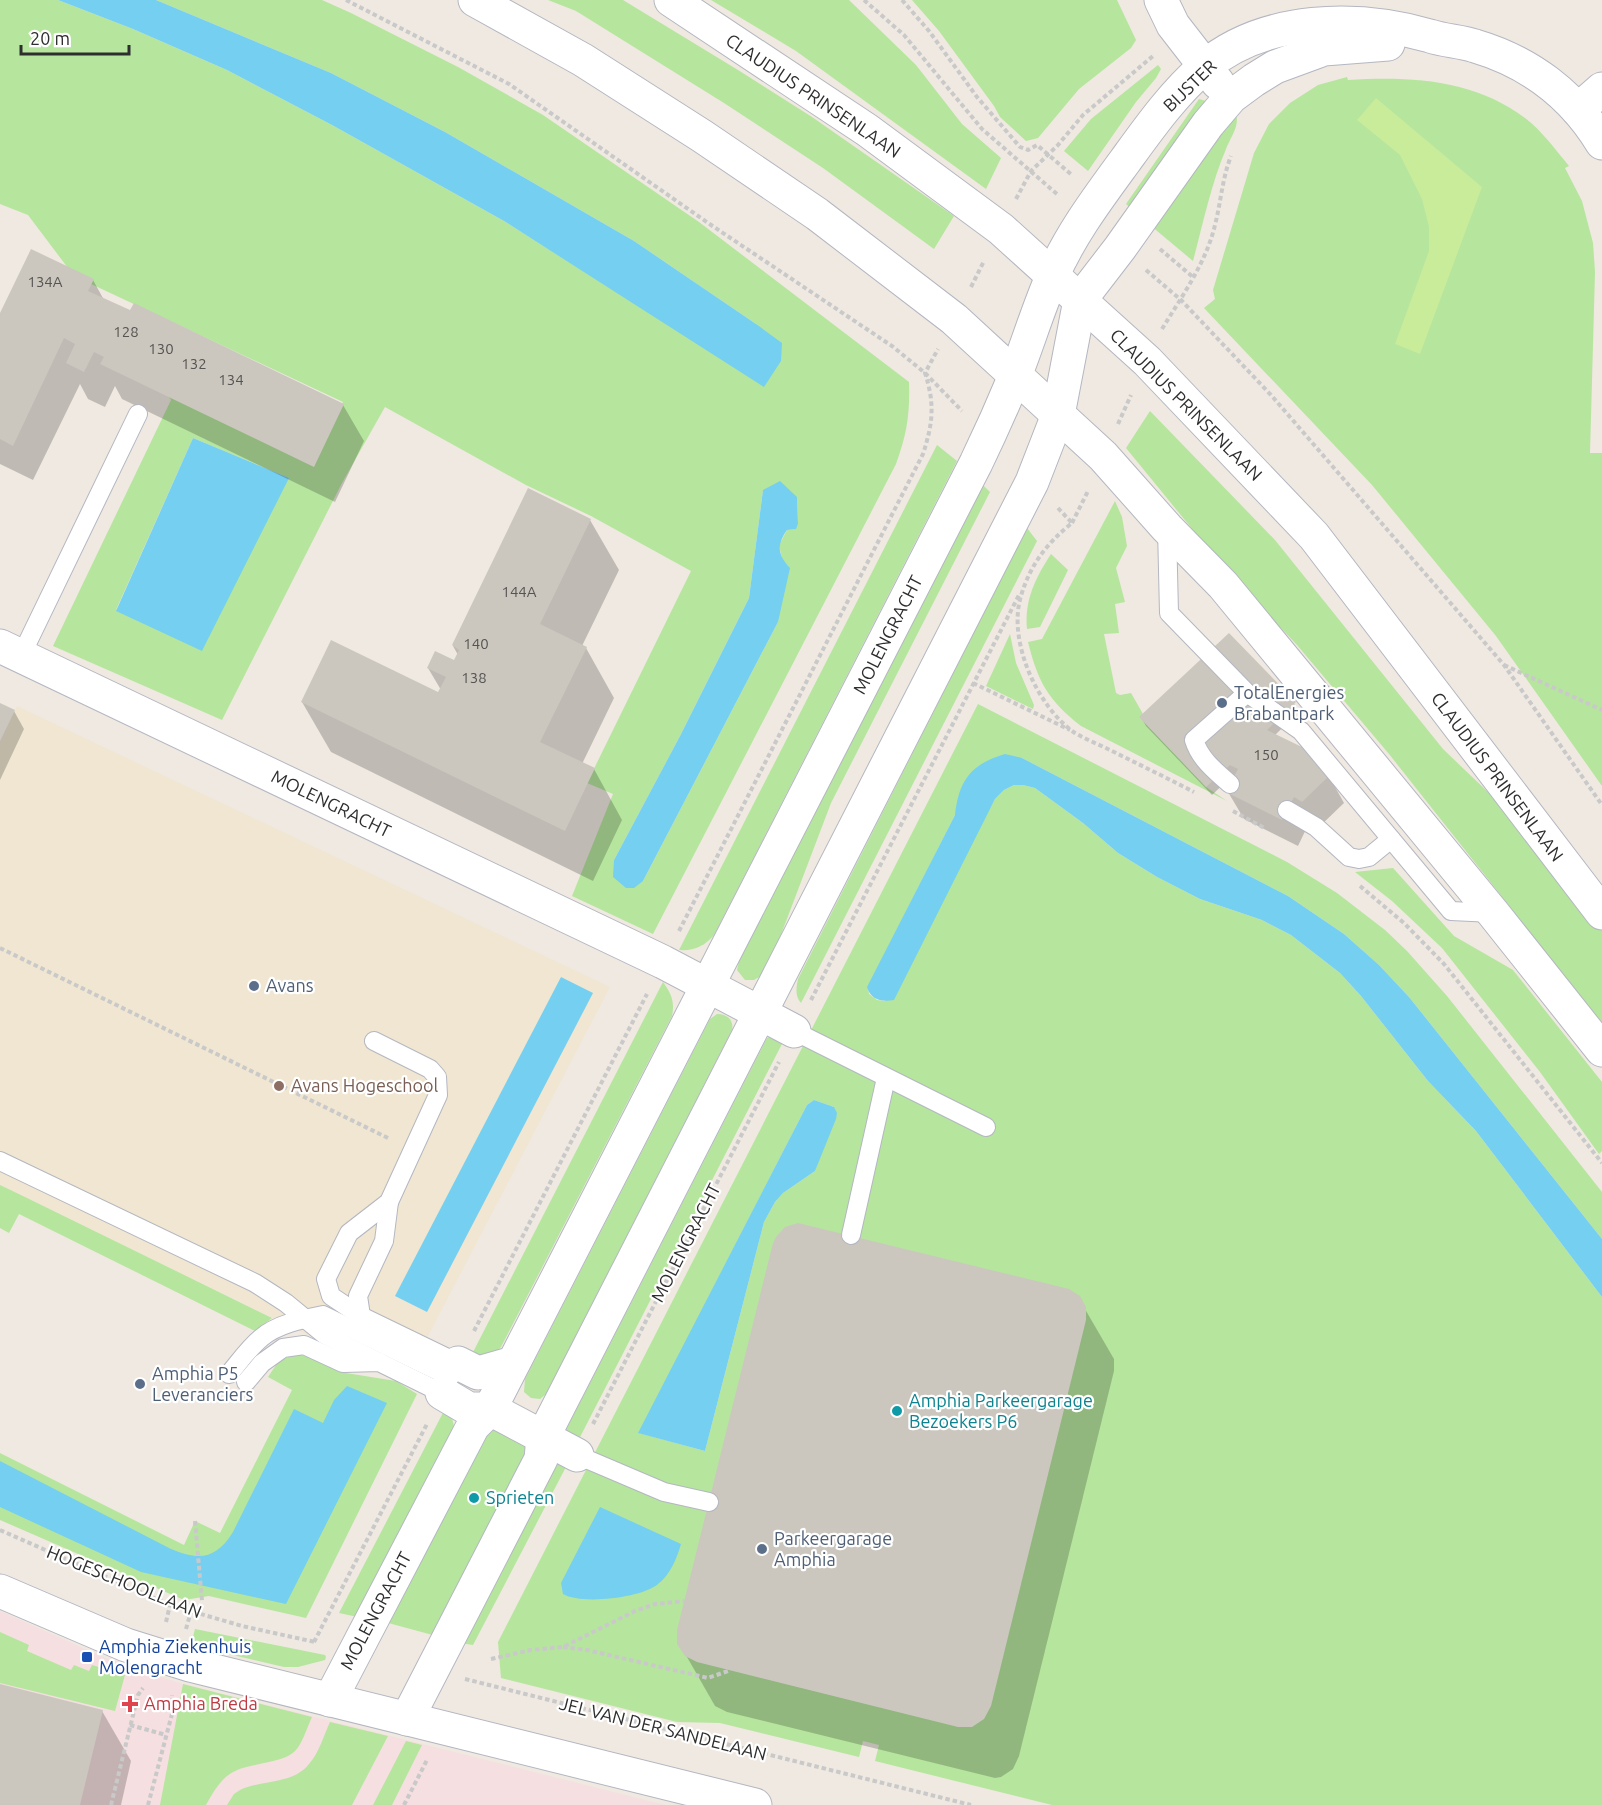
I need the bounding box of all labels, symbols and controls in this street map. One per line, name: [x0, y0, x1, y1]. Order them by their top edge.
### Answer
scale bar: [21, 18, 129, 56]
text: 20 m: [30, 28, 70, 48]
street label: CLAUDIUS PRINSENLAAN: [723, 29, 905, 161]
street label: BIJSTER: [1159, 55, 1220, 115]
house number: 134A: [27, 273, 63, 290]
house number: 128: [113, 323, 139, 340]
street label: CLAUDIUS PRINSENLAAN: [1107, 324, 1267, 484]
house number: 130: [148, 340, 174, 357]
house number: 132: [181, 355, 207, 372]
house number: 134: [218, 371, 244, 388]
street label: MOLENGRACHT: [849, 572, 926, 697]
house number: 144A: [501, 583, 537, 600]
house number: 140: [463, 635, 489, 652]
house number: 138: [461, 669, 487, 686]
place label: TotalEnergies Brabantpark: [1234, 682, 1344, 723]
street label: CLAUDIUS PRINSENLAAN: [1428, 688, 1568, 865]
marker: TotalEnergies Brabantpark: [1215, 696, 1229, 710]
house number: 150: [1253, 746, 1279, 763]
street label: MOLENGRACHT: [268, 766, 394, 841]
place label: Avans: [266, 975, 314, 995]
marker: Avans: [247, 979, 261, 993]
place label: Avans Hogeschool: [291, 1075, 439, 1095]
marker: Avans Hogeschool: [272, 1079, 286, 1093]
street label: MOLENGRACHT: [647, 1180, 724, 1305]
place label: Amphia P5 Leveranciers: [152, 1363, 254, 1404]
marker: Amphia P5 Leveranciers: [133, 1377, 147, 1391]
place label: Amphia Parkeergarage Bezoekers P6: [909, 1390, 1093, 1431]
marker: Amphia Parkeergarage Bezoekers P6: [890, 1404, 904, 1418]
place label: Sprieten: [486, 1487, 554, 1507]
marker: Sprieten: [467, 1491, 481, 1505]
place label: Parkeergarage Amphia: [774, 1528, 892, 1569]
street label: HOGESCHOOLLAAN: [44, 1541, 205, 1621]
marker: Parkeergarage Amphia: [755, 1542, 769, 1556]
street label: MOLENGRACHT: [336, 1548, 415, 1673]
place label: Amphia Ziekenhuis Molengracht: [99, 1636, 251, 1677]
marker: Amphia Ziekenhuis Molengracht: [80, 1650, 94, 1664]
place label: Amphia Breda: [144, 1693, 258, 1713]
street label: JEL VAN DER SANDELAAN: [558, 1693, 769, 1763]
marker: Amphia Breda: [121, 1695, 139, 1713]

